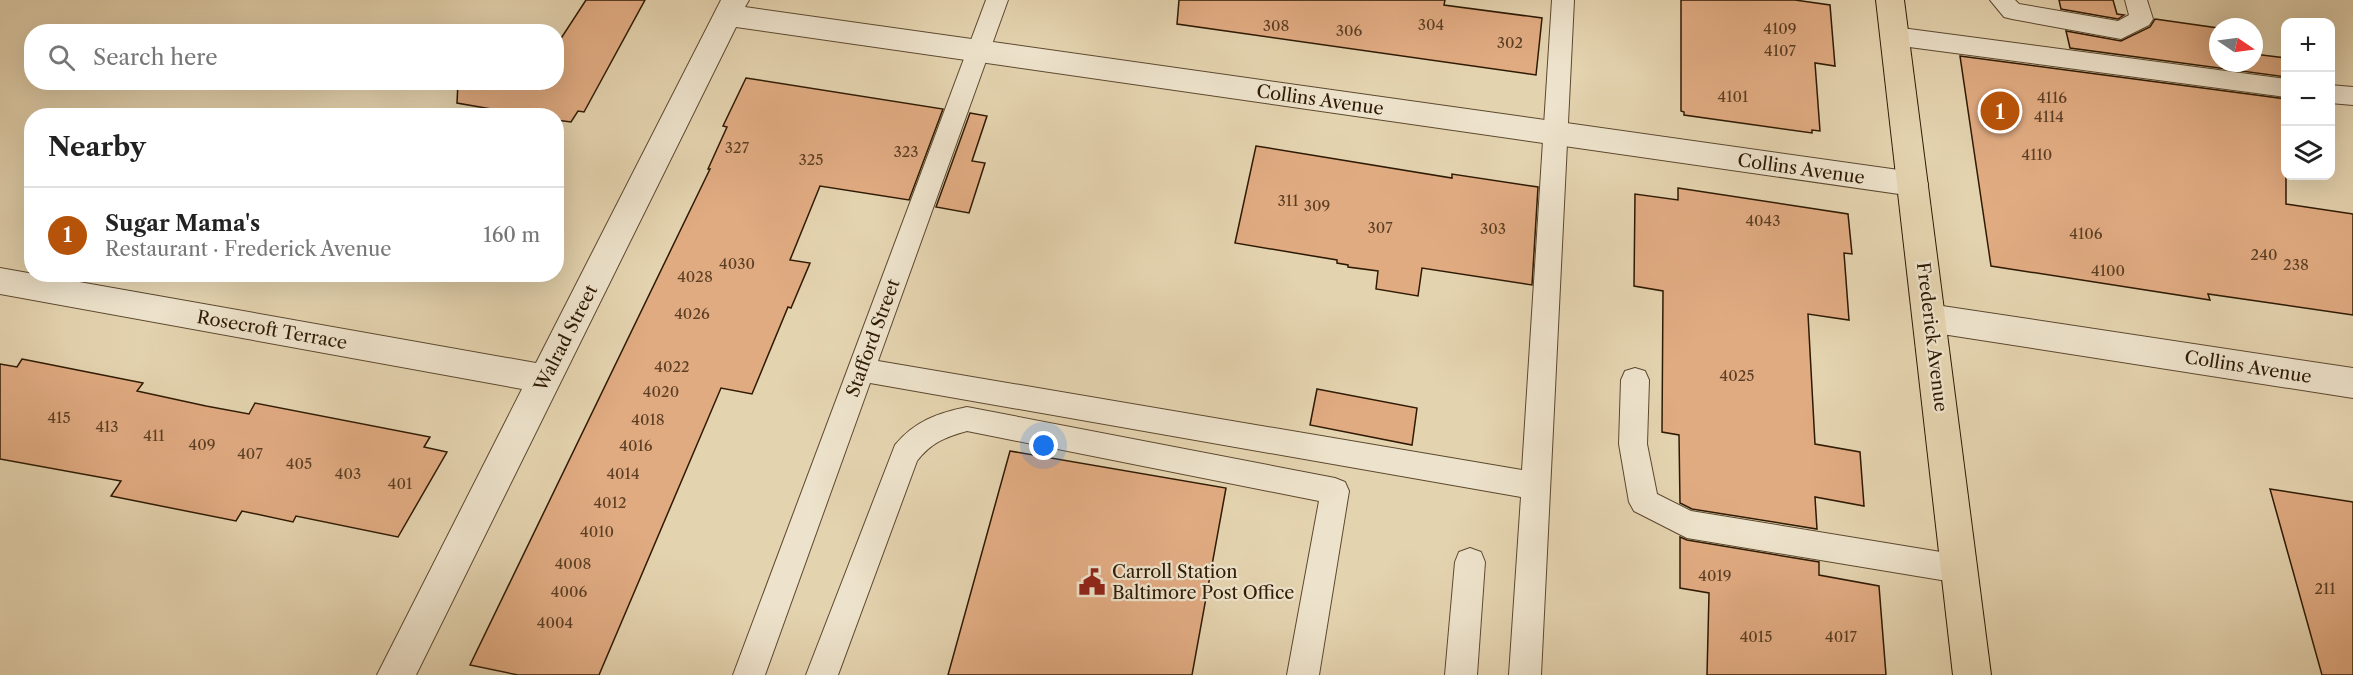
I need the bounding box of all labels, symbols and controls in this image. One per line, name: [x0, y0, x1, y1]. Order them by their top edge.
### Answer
house number: 304: [1418, 15, 1444, 34]
house number: 308: [1263, 16, 1289, 35]
north arrow: [2209, 18, 2263, 72]
map controls: [2281, 18, 2335, 180]
button: +: [2281, 18, 2335, 72]
house number: 4109: [1763, 19, 1797, 38]
house number: 306: [1336, 21, 1362, 40]
search box: [24, 24, 564, 90]
house number: 302: [1497, 33, 1523, 52]
icon: search: [45, 41, 78, 74]
house number: 4107: [1764, 41, 1797, 60]
text: Search here: [93, 44, 218, 71]
button: −: [2281, 72, 2335, 126]
street label: Collins Avenue: [1255, 80, 1385, 120]
house number: 4101: [1718, 87, 1749, 106]
pin: 1: [1980, 88, 2020, 134]
house number: 4116: [2037, 88, 2067, 107]
house number: 4114: [2034, 107, 2064, 126]
button: layers: [2281, 126, 2335, 180]
text: Nearby: [48, 131, 146, 163]
house number: 327: [725, 138, 750, 157]
house number: 323: [893, 142, 919, 161]
house number: 4110: [2022, 145, 2052, 164]
street label: Collins Avenue: [1736, 149, 1866, 189]
house number: 325: [798, 150, 824, 169]
house number: 311: [1278, 191, 1299, 210]
house number: 309: [1304, 196, 1330, 215]
text: Sugar Mama's: [105, 210, 260, 237]
house number: 4043: [1745, 211, 1781, 230]
house number: 307: [1367, 218, 1393, 237]
house number: 303: [1480, 219, 1506, 238]
text: 1: [63, 223, 72, 247]
text: 160 m: [483, 223, 540, 247]
house number: 4106: [2069, 224, 2103, 243]
text: Restaurant · Frederick Avenue: [105, 237, 391, 261]
house number: 240: [2251, 245, 2277, 264]
house number: 4030: [719, 254, 755, 273]
house number: 238: [2283, 255, 2309, 274]
street label: Frederick Avenue: [1912, 261, 1952, 413]
house number: 4100: [2091, 261, 2125, 280]
house number: 4028: [677, 267, 713, 286]
street label: Stafford Street: [841, 275, 905, 400]
street label: Walrad Street: [529, 280, 603, 396]
house number: 4026: [674, 304, 710, 323]
street label: Rosecroft Terrace: [195, 306, 349, 354]
street label: Collins Avenue: [2183, 346, 2313, 388]
house number: 4022: [654, 357, 690, 376]
house number: 4025: [1720, 366, 1754, 385]
house number: 4020: [643, 382, 679, 401]
house number: 415: [47, 408, 71, 427]
house number: 4018: [631, 410, 665, 429]
house number: 413: [95, 417, 119, 436]
house number: 411: [143, 426, 165, 445]
your location: [1029, 431, 1058, 460]
house number: 409: [189, 435, 215, 454]
house number: 4016: [619, 436, 653, 455]
house number: 407: [237, 444, 263, 463]
house number: 405: [286, 454, 312, 473]
house number: 403: [335, 464, 361, 483]
house number: 4014: [606, 464, 640, 483]
house number: 401: [388, 474, 413, 493]
house number: 4012: [593, 493, 627, 512]
house number: 4010: [580, 522, 614, 541]
house number: 4008: [555, 554, 591, 573]
place label: Carroll Station Baltimore Post Office: [1112, 561, 1294, 604]
house number: 4019: [1698, 566, 1732, 585]
public building icon: Carroll Station Baltimore Post Office: [1077, 567, 1107, 597]
house number: 211: [2314, 579, 2336, 598]
house number: 4006: [551, 582, 587, 601]
house number: 4004: [537, 613, 573, 632]
house number: 4015: [1740, 627, 1772, 646]
house number: 4017: [1825, 627, 1858, 646]

